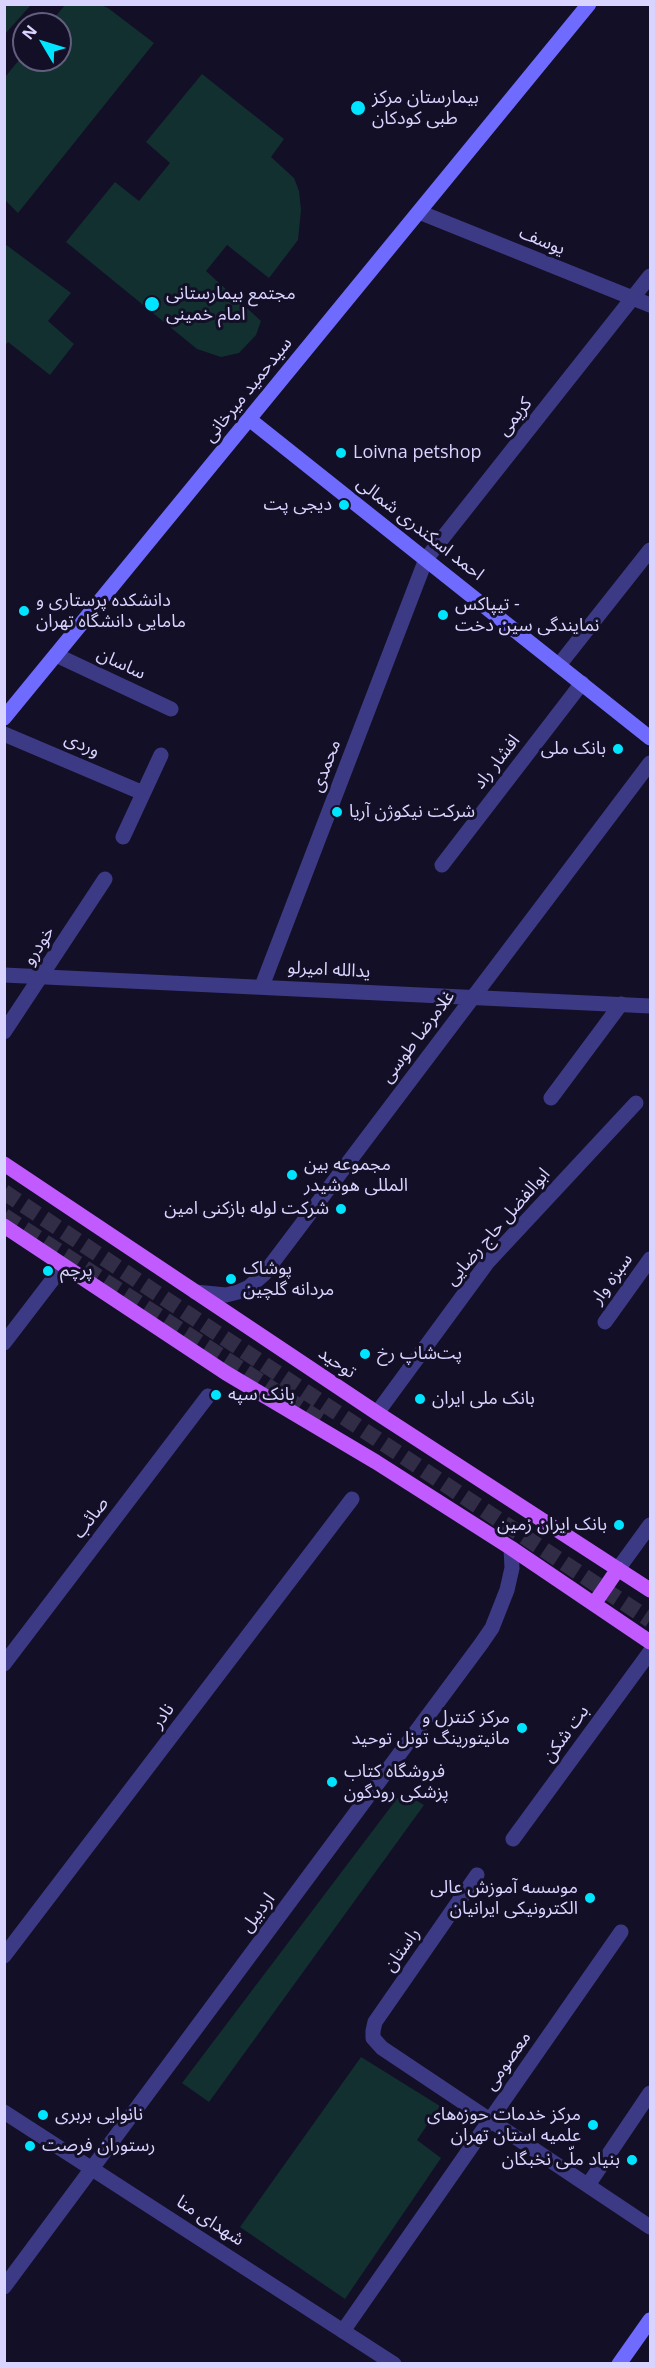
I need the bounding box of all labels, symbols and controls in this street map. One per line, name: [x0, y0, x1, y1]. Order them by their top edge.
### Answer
north arrow: [12, 12, 72, 72]
text: N: [17, 20, 42, 44]
place label: بیمارستان مرکز طبی کودکان: [372, 87, 479, 130]
marker: بیمارستان مرکز طبی کودکان: [349, 99, 367, 117]
street label: یوسف: [516, 222, 568, 260]
place label: مجتمع بیمارستانی امام خمینی: [166, 283, 296, 326]
marker: مجتمع بیمارستانی امام خمینی: [143, 295, 161, 313]
street label: سیدحمید میرخانی: [199, 333, 297, 447]
street label: کریمی: [493, 393, 537, 441]
place label: Loivna petshop: [353, 442, 481, 464]
marker: Loivna petshop: [334, 446, 348, 460]
street label: احمد اسکندری شمالی: [352, 473, 488, 585]
place label: دیجی پت: [264, 494, 332, 516]
marker: دیجی پت: [337, 498, 351, 512]
place label: دانشکده پرستاری و مامایی دانشگاه تهران: [36, 590, 186, 632]
place label: تیپاکس - نمایندگی سین دخت: [455, 594, 599, 636]
marker: دانشکده پرستاری و مامایی دانشگاه تهران: [17, 604, 31, 618]
marker: تیپاکس - نمایندگی سین دخت: [436, 608, 450, 622]
street label: ساسان: [93, 643, 149, 685]
street label: وردی: [61, 728, 103, 762]
street label: افشار راد: [469, 730, 525, 794]
street label: محمدی: [306, 737, 346, 795]
place label: بانک ملی: [541, 738, 606, 760]
marker: بانک ملی: [611, 742, 625, 756]
place label: شرکت نیکوژن آریا: [349, 801, 475, 823]
marker: شرکت نیکوژن آریا: [330, 805, 344, 819]
street label: خودرو: [18, 922, 60, 970]
street label: یدالله امیرلو: [287, 957, 371, 983]
street label: غلامرضا طوسی: [376, 987, 460, 1087]
place label: مجموعه بین المللی هوشیدر: [304, 1154, 408, 1196]
street label: ابوالفضل حاج رضایی: [441, 1164, 555, 1290]
marker: مجموعه بین المللی هوشیدر: [285, 1168, 299, 1182]
place label: شرکت لوله بازکنی امین: [164, 1198, 329, 1220]
marker: شرکت لوله بازکنی امین: [334, 1202, 348, 1216]
street label: سبزه‌ وار: [586, 1249, 638, 1309]
place label: پوشاک مردانه گلچین: [243, 1258, 334, 1300]
place label: پرچم: [60, 1260, 93, 1282]
marker: پرچم: [41, 1264, 55, 1278]
marker: پوشاک مردانه گلچین: [224, 1272, 238, 1286]
street label: توحید: [314, 1343, 360, 1383]
place label: پت‌شاپ رخ: [377, 1343, 462, 1365]
marker: پت‌شاپ رخ: [358, 1347, 372, 1361]
place label: بانک سپه: [228, 1384, 295, 1406]
marker: بانک سپه: [209, 1388, 223, 1402]
place label: بانک ملی ایران: [432, 1388, 535, 1410]
marker: بانک ملی ایران: [413, 1392, 427, 1406]
street label: صائب: [69, 1493, 113, 1543]
place label: بانک ایران زمین: [497, 1514, 607, 1536]
marker: بانک ایران زمین: [612, 1518, 626, 1532]
street label: نادر: [147, 1699, 179, 1733]
street label: بت شکن: [538, 1701, 594, 1767]
place label: مرکز کنترل و مانیتورینگ تونل توحید: [351, 1707, 510, 1750]
marker: مرکز کنترل و مانیتورینگ تونل توحید: [515, 1721, 529, 1735]
place label: فروشگاه کتاب پزشکی رودگون: [344, 1761, 449, 1804]
marker: فروشگاه کتاب پزشکی رودگون: [325, 1775, 339, 1789]
place label: موسسه آموزش عالی الکترونیکی ایرانیان: [430, 1877, 578, 1920]
street label: اردبیل: [236, 1889, 280, 1937]
marker: موسسه آموزش عالی الکترونیکی ایرانیان: [583, 1891, 597, 1905]
street label: راستان: [379, 1924, 425, 1976]
street label: معصومی: [480, 2027, 536, 2095]
place label: نانوایی بربری: [55, 2104, 143, 2126]
place label: مرکز خدمات حوزه‌های علمیه استان تهران: [427, 2104, 581, 2146]
marker: نانوایی بربری: [36, 2108, 50, 2122]
marker: مرکز خدمات حوزه‌های علمیه استان تهران: [586, 2118, 600, 2132]
place label: رستوران فرصت: [42, 2135, 155, 2157]
marker: رستوران فرصت: [23, 2139, 37, 2153]
place label: بنیاد ملّی نخبگان: [502, 2149, 620, 2171]
marker: بنیاد ملّی نخبگان: [625, 2153, 639, 2167]
street label: شهدای منا: [172, 2191, 248, 2251]

